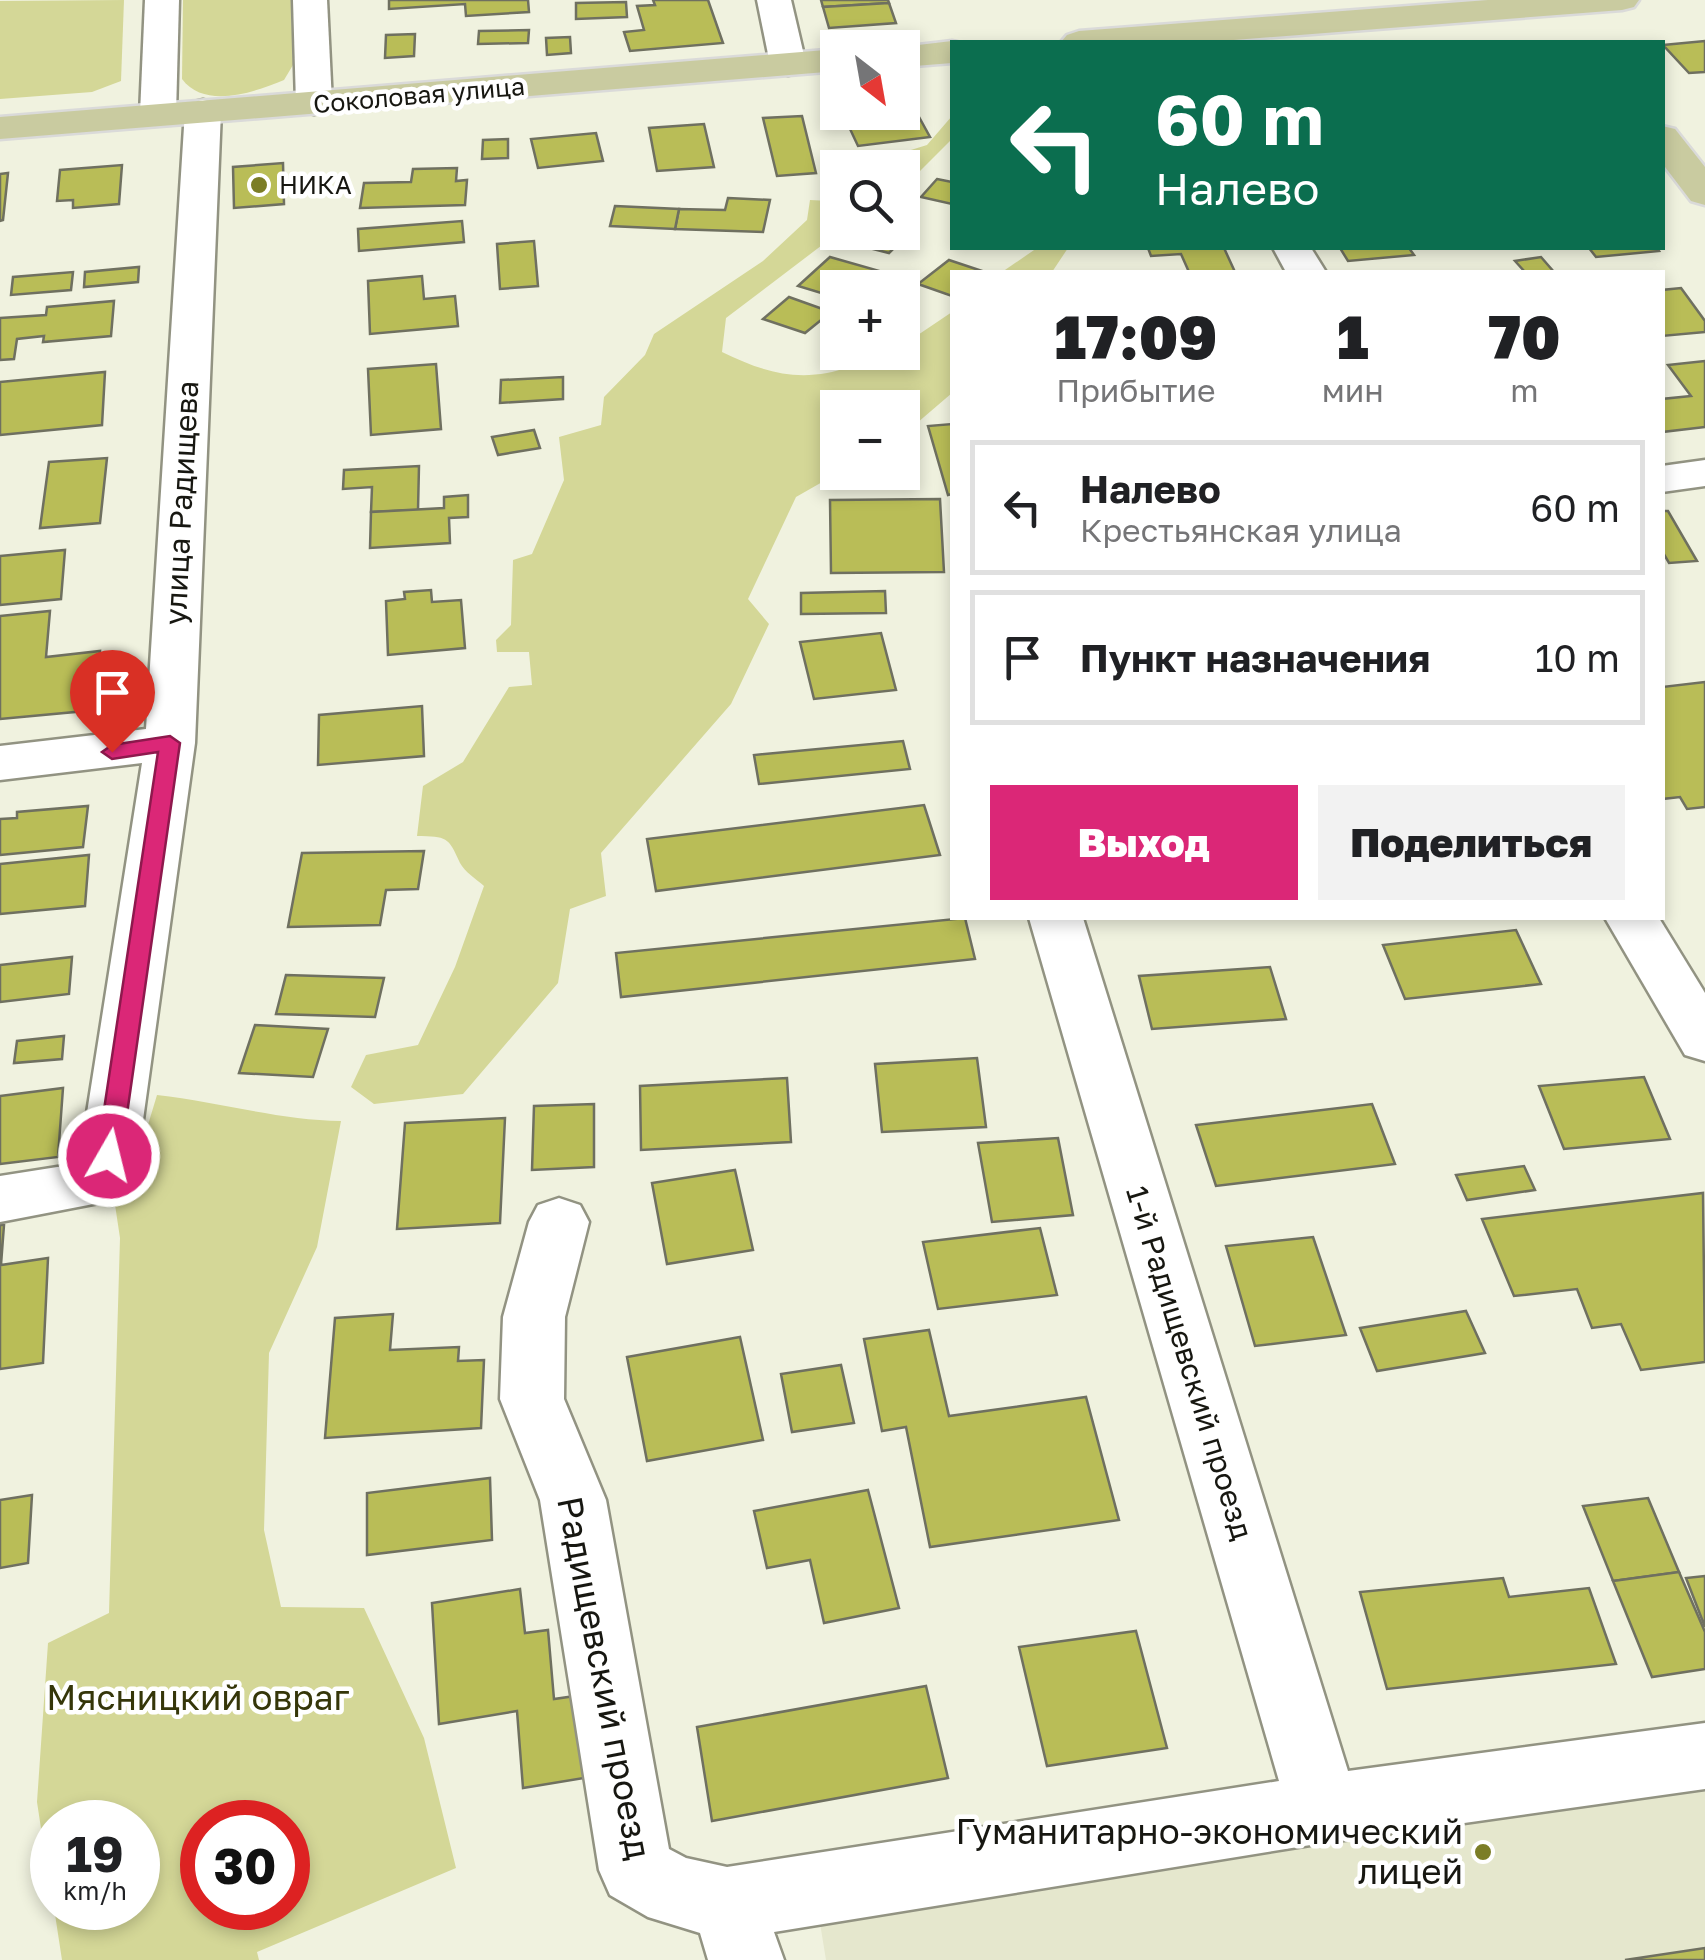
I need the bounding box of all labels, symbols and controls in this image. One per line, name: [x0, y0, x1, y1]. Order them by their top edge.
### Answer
north arrow: [820, 30, 920, 130]
map controls: [820, 30, 920, 490]
street label: Соколовая улица: [312, 70, 526, 119]
text: 60 m: [1155, 76, 1324, 160]
icon: left: [990, 80, 1120, 210]
button: search: [820, 150, 920, 250]
text: Налево: [1155, 161, 1319, 215]
place label: НИКА: [279, 169, 352, 200]
marker: НИКА: [248, 174, 270, 196]
button: +: [820, 270, 920, 370]
text: 17:09: [1054, 300, 1217, 372]
text: 1: [1337, 300, 1369, 372]
text: 70: [1488, 300, 1561, 372]
text: Прибытие: [1056, 371, 1216, 409]
text: мин: [1322, 371, 1384, 409]
text: m: [1510, 371, 1539, 409]
street label: улица Радищева: [157, 380, 205, 626]
button: −: [820, 390, 920, 490]
text: Налево: [1080, 466, 1221, 511]
icon: left: [995, 480, 1050, 535]
text: 60 m: [1530, 485, 1620, 530]
text: Крестьянская улица: [1080, 511, 1402, 549]
icon: arrive: [995, 630, 1050, 685]
text: Пункт назначения: [1080, 635, 1430, 680]
text: 10 m: [1535, 635, 1620, 680]
pin: [70, 650, 155, 753]
icon: arrive: [85, 665, 140, 720]
button: Выход: [990, 785, 1298, 900]
button: Поделиться: [1318, 785, 1625, 900]
position arrow: [57, 1104, 161, 1208]
street label: 1-й Радищевский проезд: [1119, 1182, 1261, 1544]
street label: Радищевский проезд: [549, 1493, 661, 1863]
park label: Мясницкий овраг: [46, 1676, 350, 1718]
speed limit sign: 30: [180, 1800, 310, 1930]
place label: Гуманитарно-экономический лицей: [955, 1810, 1463, 1892]
text: 19: [66, 1823, 124, 1883]
marker: Гуманитарно-экономический лицей: [1472, 1841, 1494, 1863]
text: km/h: [63, 1875, 127, 1906]

